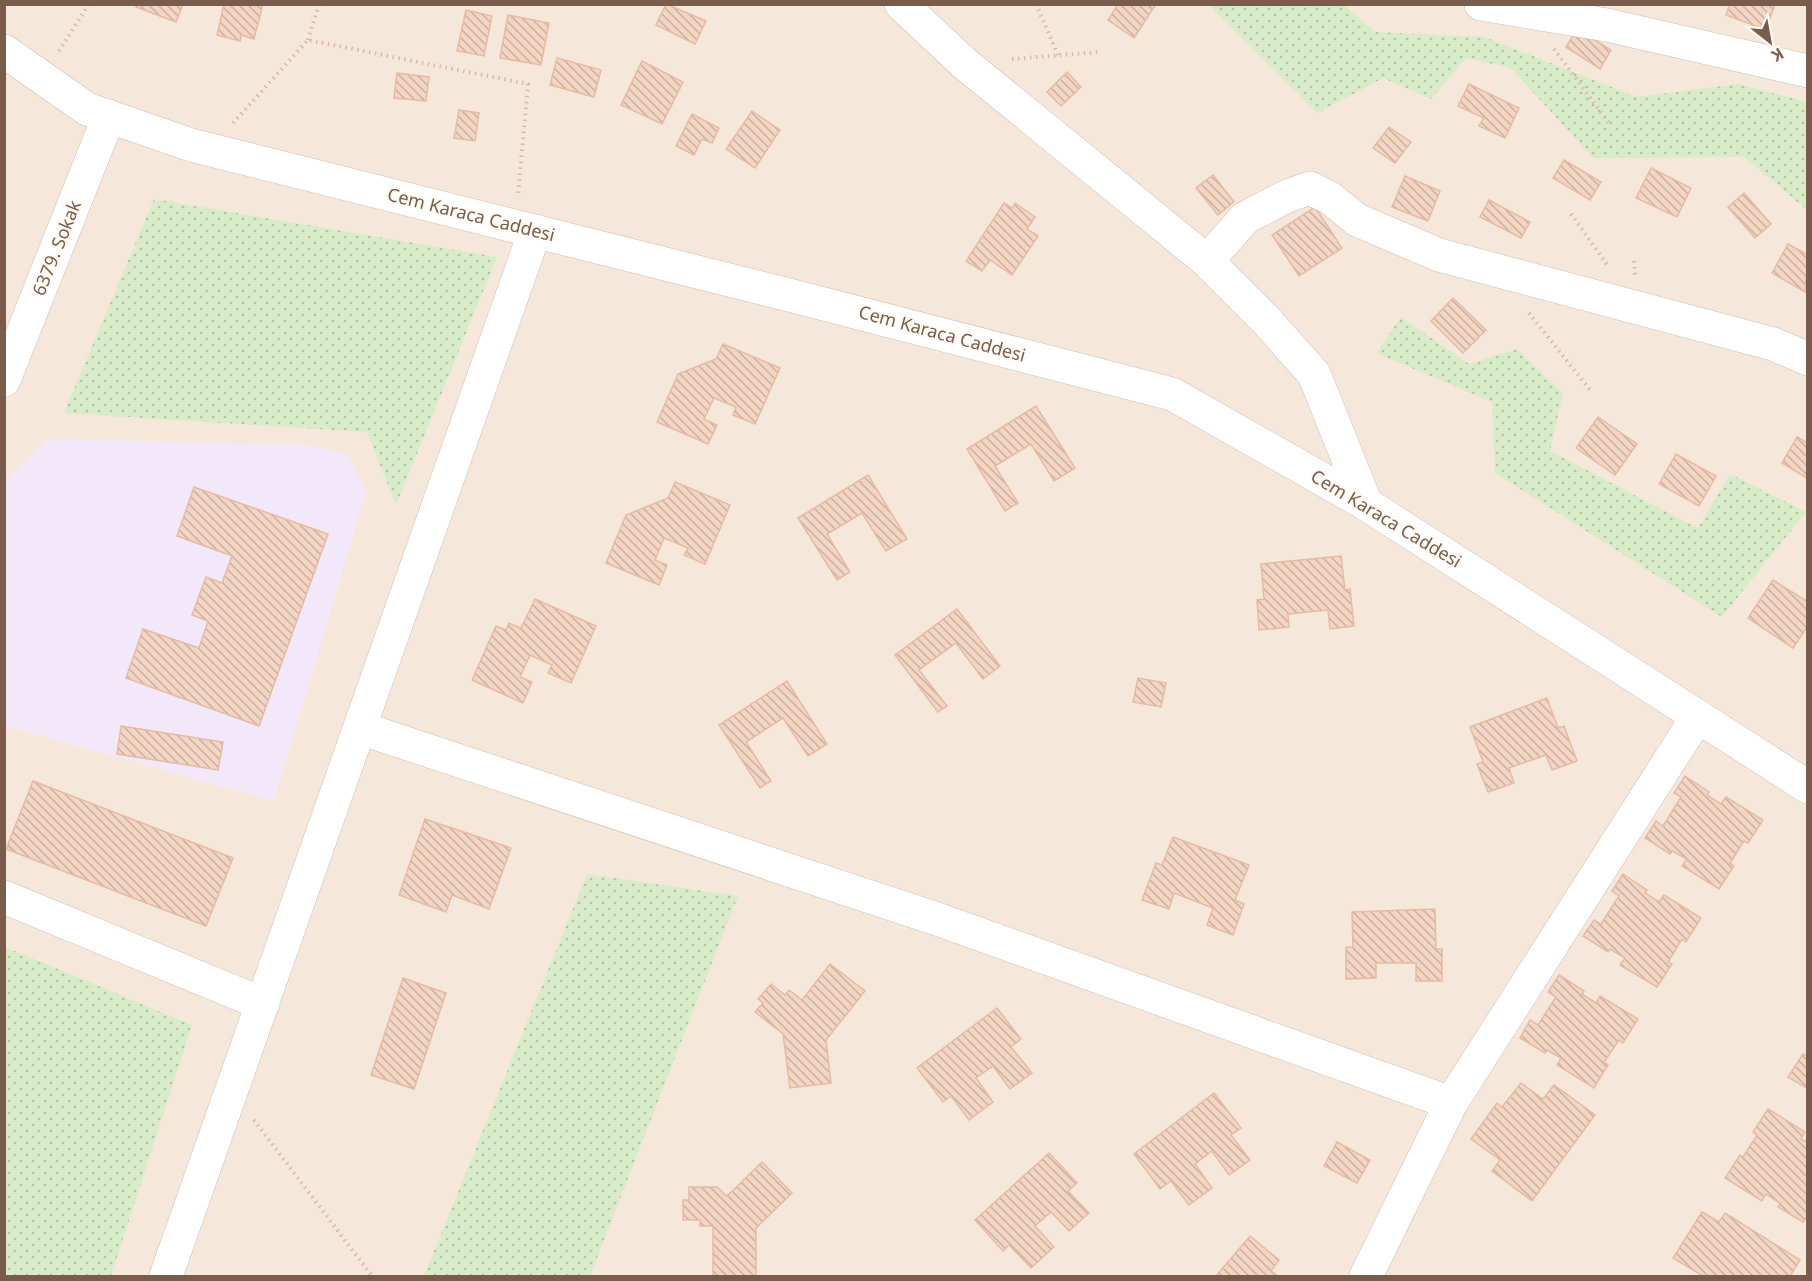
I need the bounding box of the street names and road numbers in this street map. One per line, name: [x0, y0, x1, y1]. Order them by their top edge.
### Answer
street label: Cem Karaca Caddesi: [385, 182, 558, 246]
street label: 6379. Sokak: [26, 196, 86, 299]
street label: Cem Karaca Caddesi: [856, 299, 1028, 367]
street label: Cem Karaca Caddesi: [1307, 464, 1466, 573]

